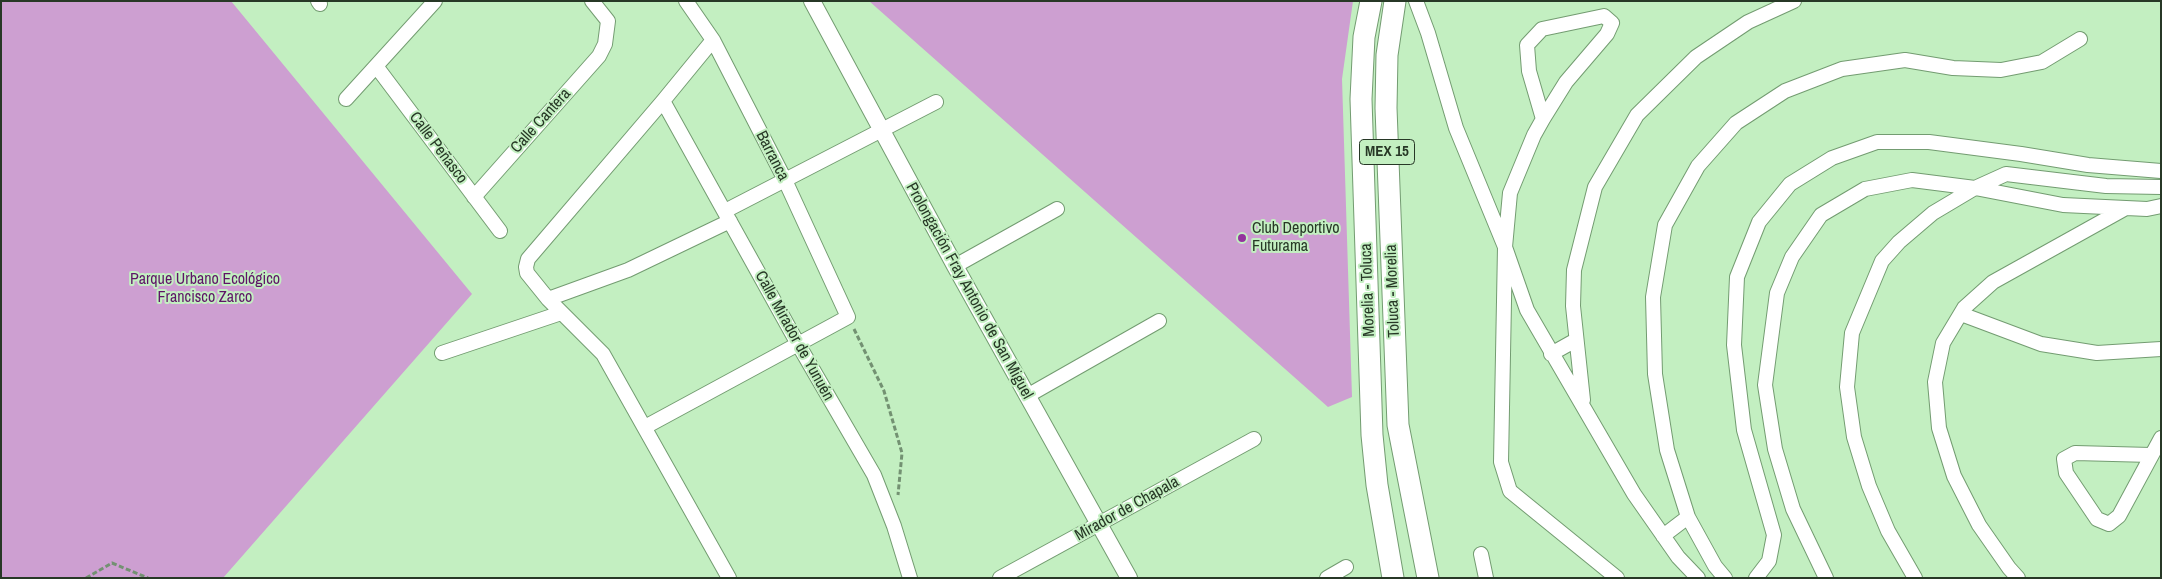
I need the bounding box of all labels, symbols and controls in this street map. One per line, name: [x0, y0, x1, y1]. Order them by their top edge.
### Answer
street label: Calle Cantera: [507, 85, 575, 157]
street label: Calle Peñasco: [405, 108, 471, 188]
street label: Barranca: [751, 128, 793, 184]
road number: MEX 15: [1360, 140, 1414, 164]
street label: Prolongación Fray Antonio de San Miguel: [901, 179, 1037, 403]
place label: Club Deportivo Futurama: [1252, 219, 1340, 257]
marker: Club Deportivo Futurama: [1236, 232, 1248, 244]
street label: Morelia - Toluca: [1357, 243, 1379, 337]
street label: Toluca - Morelia: [1382, 244, 1404, 338]
street label: Calle Mirador de Yunuén: [750, 268, 838, 404]
park label: Parque Urbano Ecológico Francisco Zarco: [130, 270, 280, 308]
street label: Mirador de Chapala: [1072, 472, 1182, 546]

